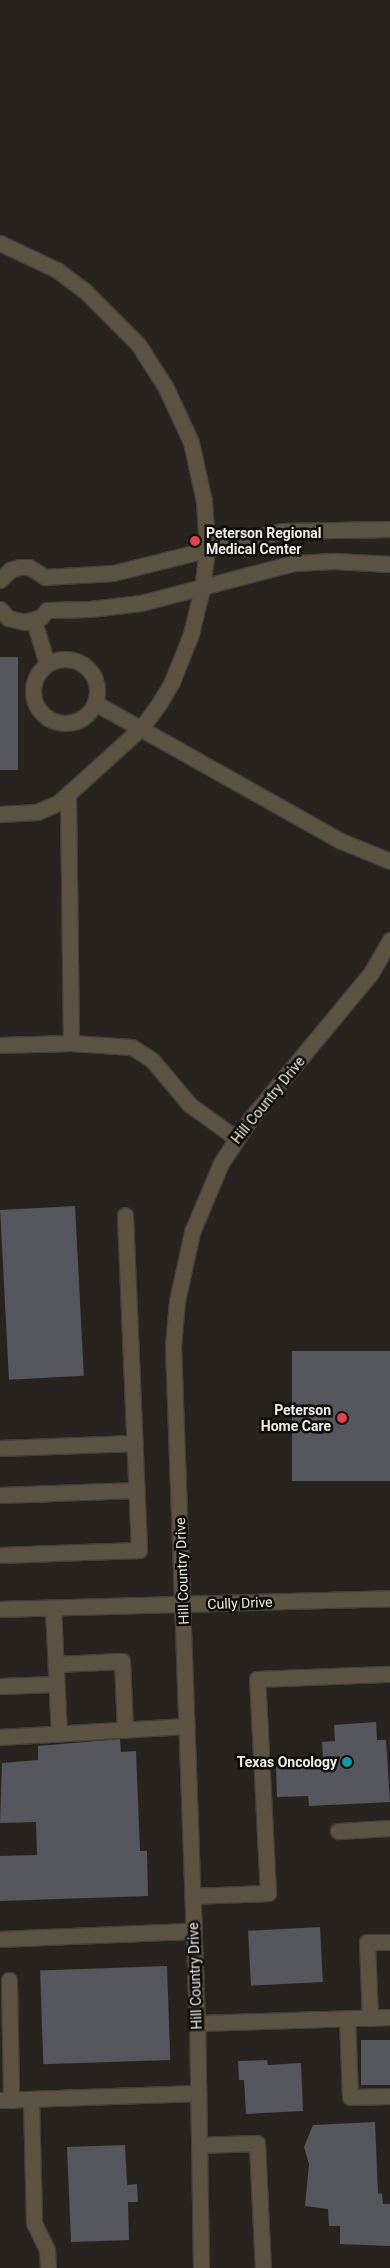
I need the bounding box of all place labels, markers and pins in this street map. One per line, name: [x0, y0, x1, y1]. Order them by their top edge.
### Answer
place label: Peterson Regional Medical Center: [206, 525, 322, 558]
marker: Peterson Regional Medical Center: [188, 534, 202, 548]
place label: Peterson Home Care: [261, 1402, 331, 1434]
marker: Peterson Home Care: [335, 1411, 349, 1425]
place label: Texas Oncology: [237, 1754, 337, 1770]
marker: Texas Oncology: [341, 1756, 353, 1768]

